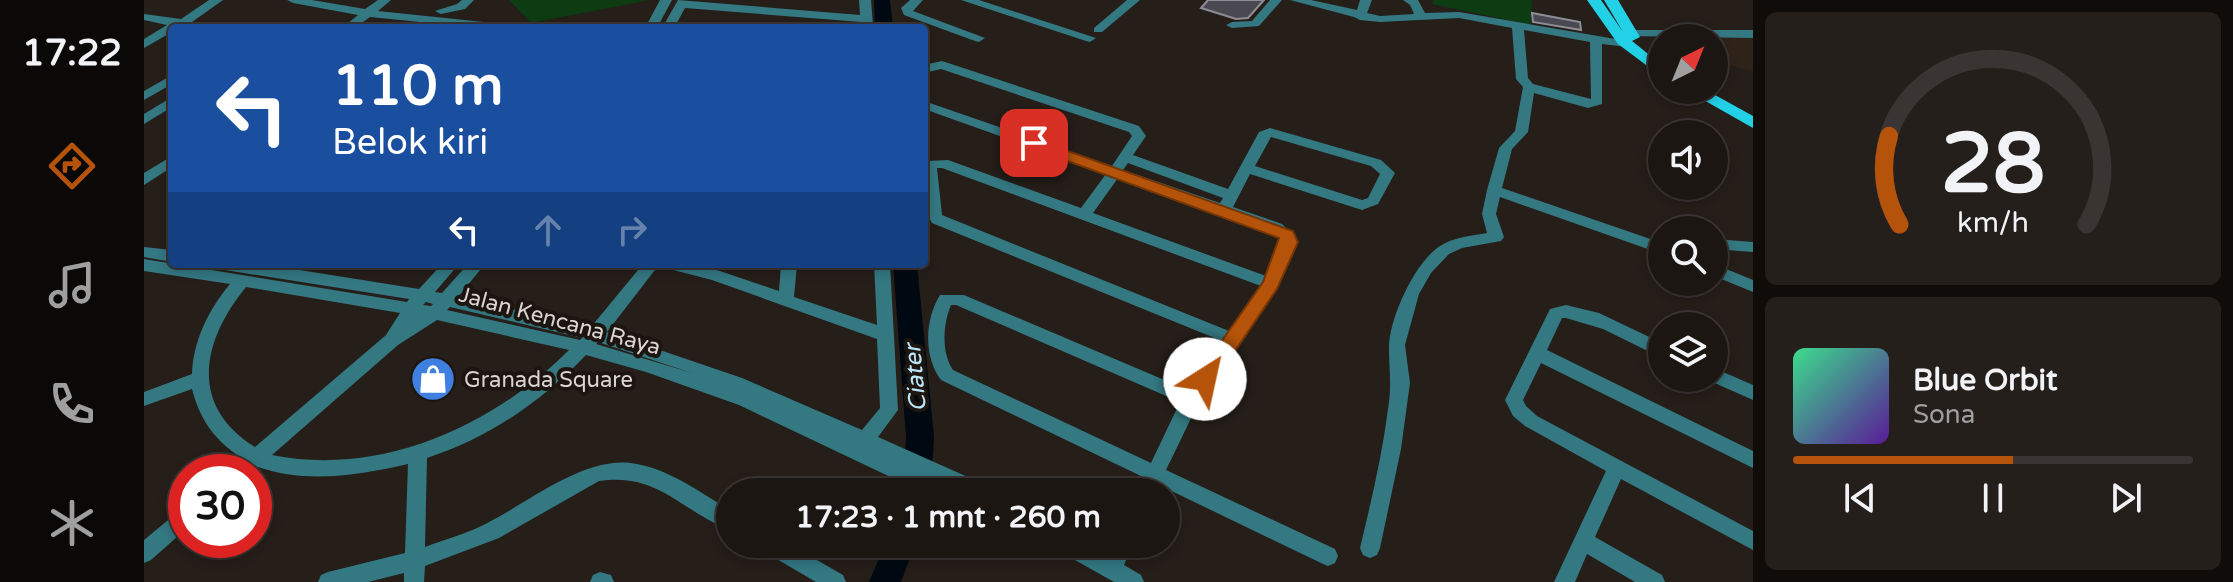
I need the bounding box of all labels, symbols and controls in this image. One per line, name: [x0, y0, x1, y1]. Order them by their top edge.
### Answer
north arrow: [1648, 24, 1728, 104]
map controls: [1648, 24, 1728, 392]
text: 17:22: [22, 32, 122, 75]
text: 110 m: [332, 53, 503, 120]
icon: left: [200, 56, 304, 160]
pin: [1000, 109, 1068, 177]
text: 28: [1941, 114, 2045, 214]
button: sound: [1648, 120, 1728, 200]
text: Belok kiri: [332, 121, 488, 164]
icon: arrive: [1012, 121, 1056, 165]
icon: directions: [44, 138, 100, 194]
text: km/h: [1957, 206, 2029, 240]
icon: left: [442, 208, 486, 252]
icon: ahead: [526, 208, 570, 252]
icon: right: [610, 208, 654, 252]
button: search: [1648, 216, 1728, 296]
icon: music: [44, 257, 100, 313]
street label: Jalan Kencana Raya: [456, 282, 663, 360]
button: layers: [1648, 312, 1728, 392]
position arrow: [1163, 337, 1247, 421]
water label: Ciater: [898, 340, 933, 413]
shop icon: Granada Square: [409, 355, 457, 403]
text: Blue Orbit: [1913, 362, 2058, 399]
place label: Granada Square: [464, 367, 633, 393]
icon: phone: [44, 376, 100, 432]
text: Sona: [1913, 399, 1975, 430]
speed limit sign: 30: [168, 454, 272, 558]
icon: previous: [1838, 476, 1882, 520]
icon: pause: [1971, 476, 2015, 520]
icon: next: [2104, 476, 2148, 520]
icon: climate: [44, 495, 100, 551]
text: 17:23 · 1 mnt · 260 m: [795, 499, 1101, 536]

